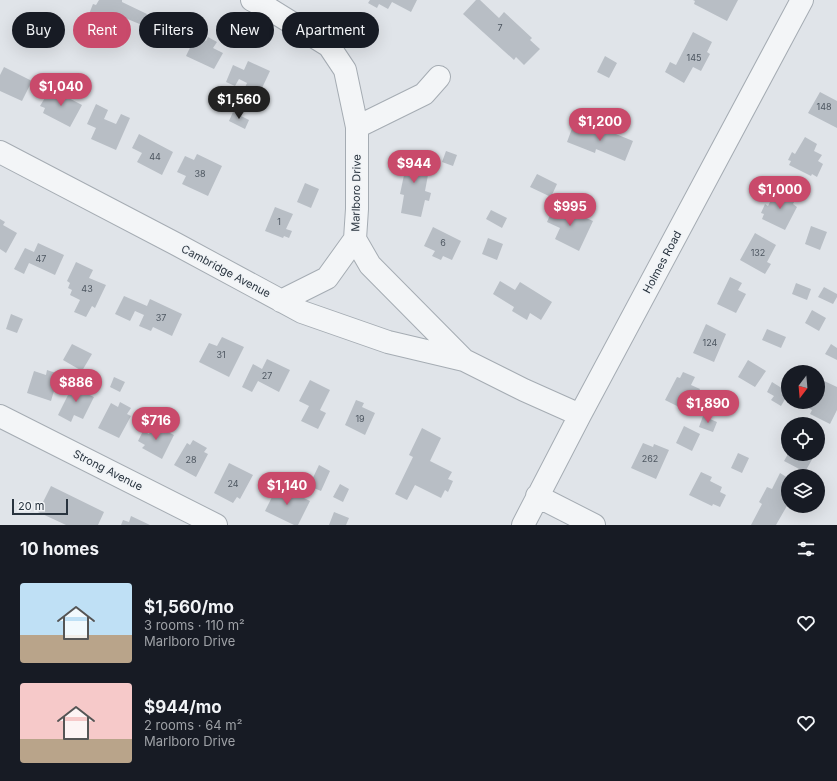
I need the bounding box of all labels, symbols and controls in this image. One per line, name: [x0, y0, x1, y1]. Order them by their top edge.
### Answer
chip: Buy: [12, 12, 65, 48]
chip: Rent: [73, 12, 131, 48]
chip: Filters: [139, 12, 208, 48]
chip: New: [216, 12, 274, 48]
chip: Apartment: [282, 12, 379, 48]
house number: 7: [497, 22, 503, 33]
house number: 145: [687, 52, 701, 63]
pin: $1,040: [28, 73, 94, 107]
text: $1,040: [39, 78, 83, 94]
pin: $1,560: [206, 86, 272, 120]
text: $1,560: [217, 91, 261, 107]
house number: 148: [816, 101, 832, 112]
pin: $1,200: [567, 108, 633, 142]
text: $1,200: [578, 113, 622, 129]
pin: $944: [390, 150, 438, 184]
house number: 44: [149, 151, 161, 162]
street label: Marlboro Drive: [348, 154, 364, 232]
text: $944: [397, 155, 431, 171]
house number: 38: [194, 168, 206, 179]
pin: $1,000: [747, 176, 813, 210]
text: $1,000: [758, 181, 802, 197]
pin: $995: [546, 193, 594, 227]
text: $995: [553, 198, 587, 214]
house number: 1: [277, 216, 281, 227]
street label: Holmes Road: [640, 228, 684, 296]
house number: 6: [440, 237, 446, 248]
street label: Cambridge Avenue: [179, 242, 273, 300]
house number: 132: [751, 247, 765, 258]
house number: 47: [36, 253, 46, 264]
house number: 43: [81, 283, 93, 294]
house number: 37: [156, 312, 166, 323]
house number: 124: [703, 337, 718, 348]
house number: 31: [216, 349, 226, 360]
north arrow: [781, 365, 825, 409]
map controls: [781, 365, 825, 513]
pin: $886: [52, 369, 100, 403]
house number: 27: [262, 370, 272, 381]
text: $886: [59, 374, 93, 390]
pin: $1,890: [675, 390, 741, 424]
text: $1,890: [686, 395, 730, 411]
pin: $716: [132, 407, 180, 441]
text: $716: [141, 412, 171, 428]
house number: 19: [355, 413, 365, 424]
button: locate: [781, 417, 825, 461]
street label: Strong Avenue: [71, 446, 145, 494]
house number: 262: [642, 453, 658, 464]
house number: 28: [185, 454, 197, 465]
button: layers: [781, 469, 825, 513]
pin: $1,140: [254, 472, 320, 506]
text: $1,140: [267, 477, 307, 493]
house number: 24: [227, 478, 239, 489]
scale bar: [12, 497, 68, 516]
text: 20 m: [18, 499, 44, 513]
icon: filters: [795, 538, 817, 560]
text: 10 homes: [20, 539, 99, 559]
text: $1,560/mo: [144, 597, 234, 617]
icon: home: [52, 599, 100, 647]
icon: heart: [795, 612, 817, 634]
text: 3 rooms · 110 m²: [144, 617, 245, 633]
text: Marlboro Drive: [144, 633, 235, 649]
text: $944/mo: [144, 697, 222, 717]
icon: home: [52, 699, 100, 747]
icon: heart: [795, 712, 817, 734]
text: 2 rooms · 64 m²: [144, 717, 242, 733]
text: Marlboro Drive: [144, 733, 235, 749]

